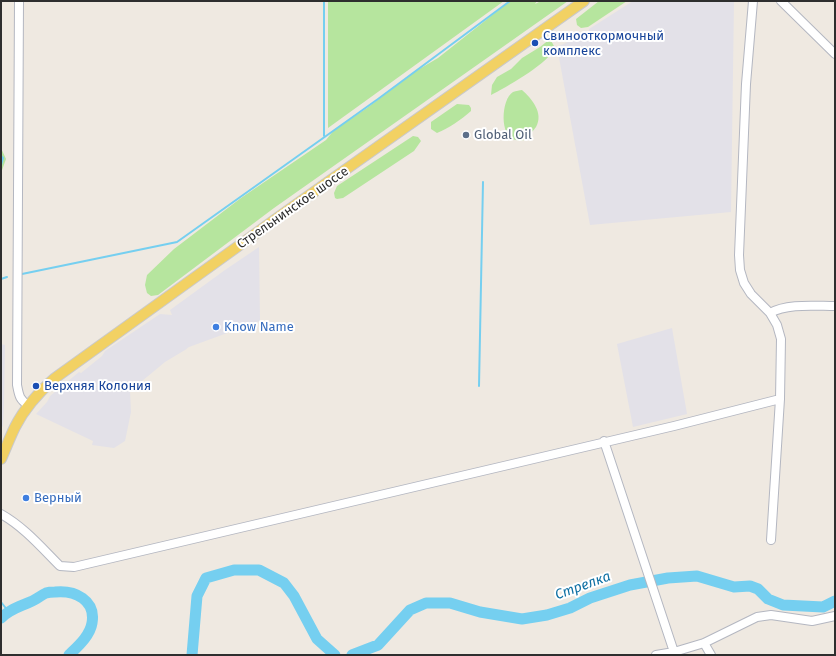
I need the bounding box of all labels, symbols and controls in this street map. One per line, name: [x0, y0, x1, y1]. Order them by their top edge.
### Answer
place label: Свинооткормочный комплекс: [543, 28, 664, 59]
marker: Свинооткормочный комплекс: [530, 38, 540, 48]
place label: Global Oil: [474, 127, 532, 143]
marker: Global Oil: [461, 130, 471, 140]
street label: Стрельнинское шоссе: [234, 164, 352, 252]
place label: Know Name: [224, 319, 294, 335]
marker: Know Name: [211, 322, 221, 332]
place label: Верхняя Колония: [44, 378, 151, 394]
marker: Верхняя Колония: [31, 381, 41, 391]
place label: Верный: [34, 490, 82, 506]
marker: Верный: [21, 493, 31, 503]
water label: Стрелка: [553, 568, 613, 604]

